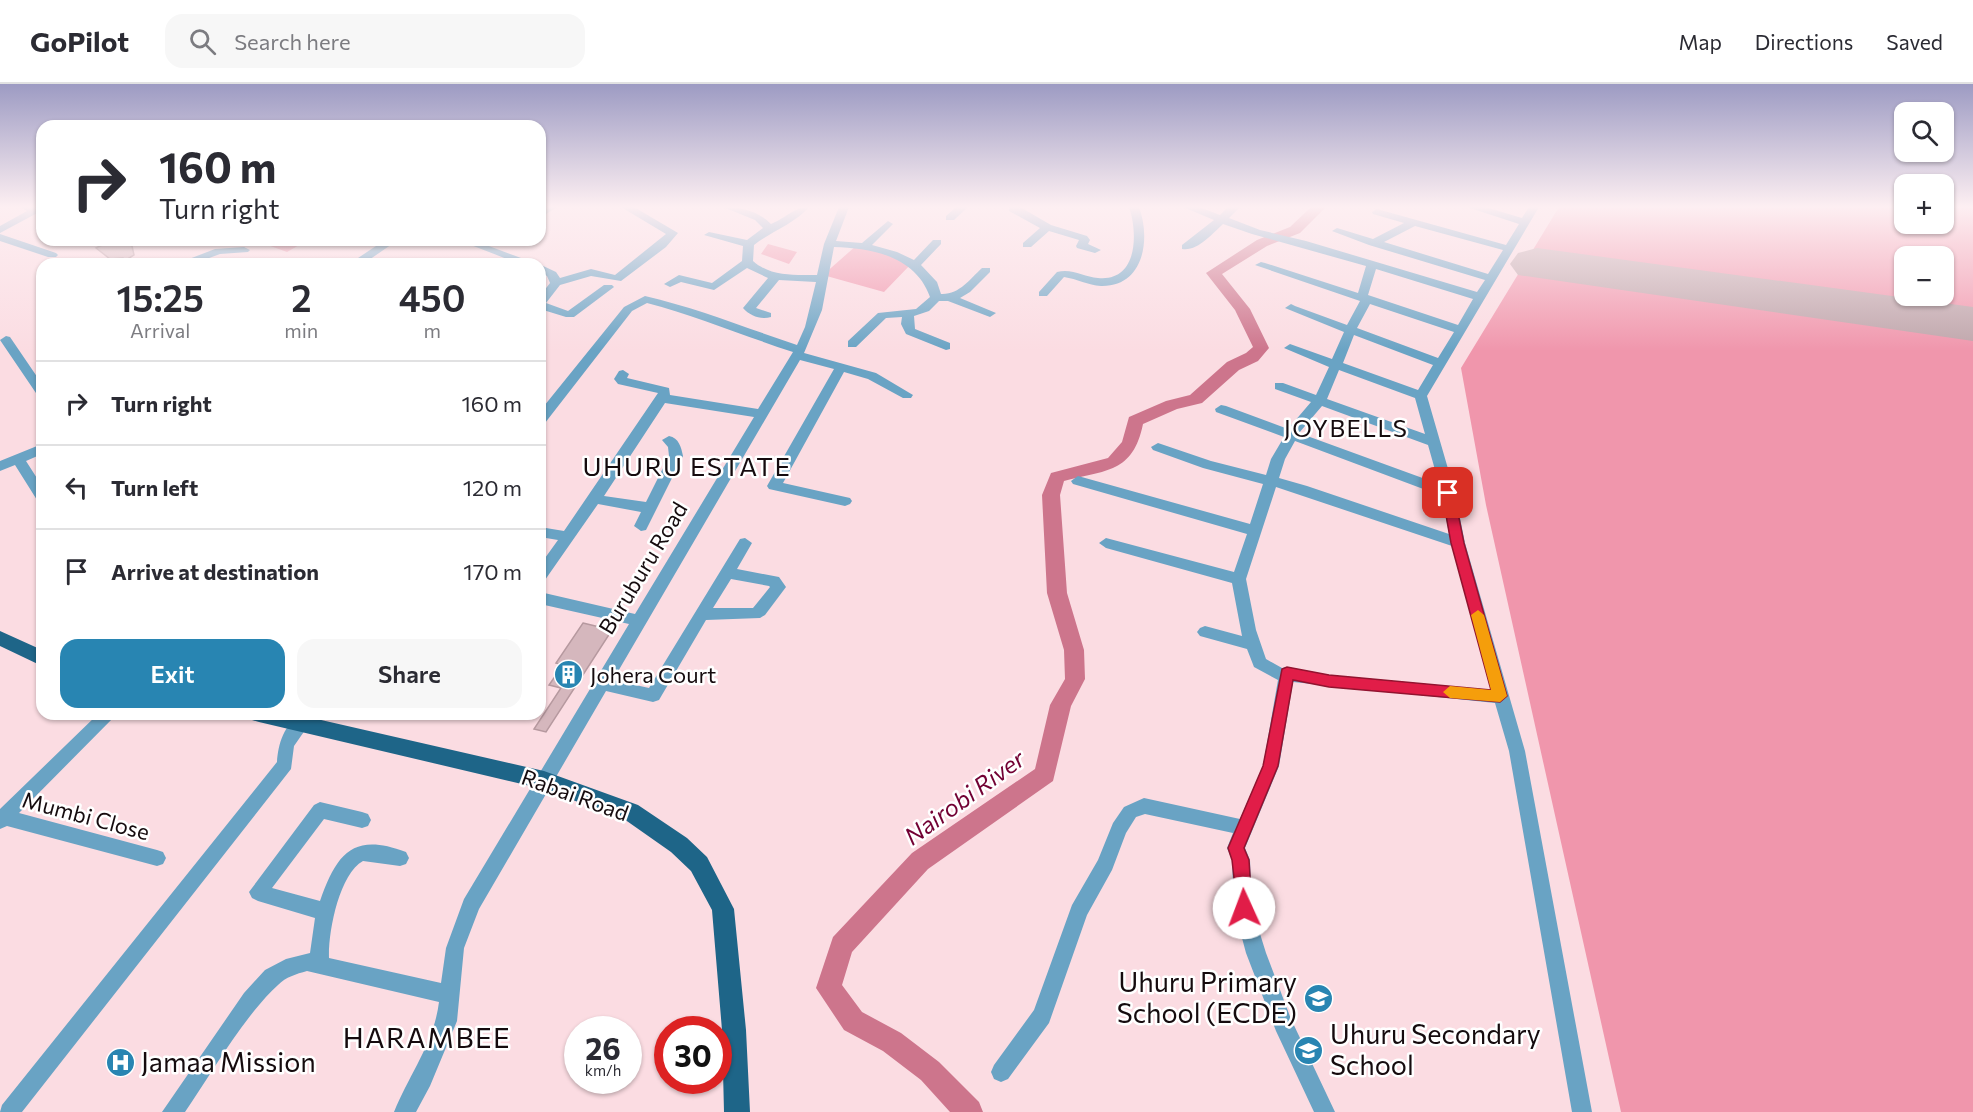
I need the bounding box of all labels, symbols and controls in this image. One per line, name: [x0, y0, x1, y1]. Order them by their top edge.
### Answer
search box: [165, 14, 585, 68]
text: GoPilot: [30, 24, 129, 58]
icon: search: [186, 25, 219, 58]
text: Search here: [234, 28, 351, 55]
text: Map: [1679, 29, 1722, 54]
text: Directions: [1755, 29, 1853, 54]
text: Saved: [1886, 29, 1943, 54]
map controls: [1894, 102, 1954, 306]
button: search: [1894, 102, 1954, 162]
text: 160 m: [159, 140, 277, 192]
icon: right: [60, 144, 138, 222]
button: +: [1894, 174, 1954, 234]
text: Turn right: [159, 192, 279, 225]
button: −: [1894, 246, 1954, 306]
text: 15:25: [117, 275, 204, 319]
text: 2: [291, 275, 311, 319]
text: 450: [399, 275, 465, 319]
text: Arrival: [130, 318, 190, 342]
text: min: [284, 318, 318, 342]
text: m: [423, 318, 441, 342]
icon: right: [60, 387, 93, 420]
text: Turn right: [111, 390, 212, 417]
text: 160 m: [461, 390, 522, 417]
district label: JOYBELLS: [1284, 413, 1408, 442]
district label: UHURU ESTATE: [583, 450, 791, 481]
pin: [1422, 467, 1473, 518]
icon: left: [60, 471, 93, 504]
text: Turn left: [111, 474, 198, 501]
text: 120 m: [463, 474, 522, 501]
icon: arrive: [1431, 476, 1464, 509]
street label: Buruburu Road: [592, 497, 693, 639]
icon: arrive: [60, 555, 93, 588]
text: Arrive at destination: [111, 558, 319, 585]
text: 170 m: [463, 558, 522, 585]
button: Exit: [60, 639, 285, 708]
button: Share: [297, 639, 522, 708]
building icon: Johera Court: [553, 659, 585, 691]
place label: Johera Court: [590, 661, 716, 688]
water label: Nairobi River: [898, 743, 1031, 850]
street label: Rabai Road: [518, 763, 632, 826]
street label: Mumbi Close: [20, 786, 153, 845]
position arrow: [1212, 876, 1276, 940]
place label: Uhuru Primary School (ECDE): [1117, 965, 1297, 1029]
school or university icon: Uhuru Primary School (ECDE): [1302, 983, 1334, 1015]
speed limit sign: 30: [654, 1016, 732, 1094]
place label: Uhuru Secondary School: [1330, 1017, 1541, 1081]
district label: HARAMBEE: [343, 1020, 511, 1054]
text: 26: [585, 1029, 621, 1066]
school or university icon: Uhuru Secondary School: [1293, 1035, 1325, 1067]
place label: Jamaa Mission: [141, 1045, 316, 1078]
hospital icon: Jamaa Mission: [104, 1047, 136, 1079]
text: km/h: [585, 1061, 621, 1079]

